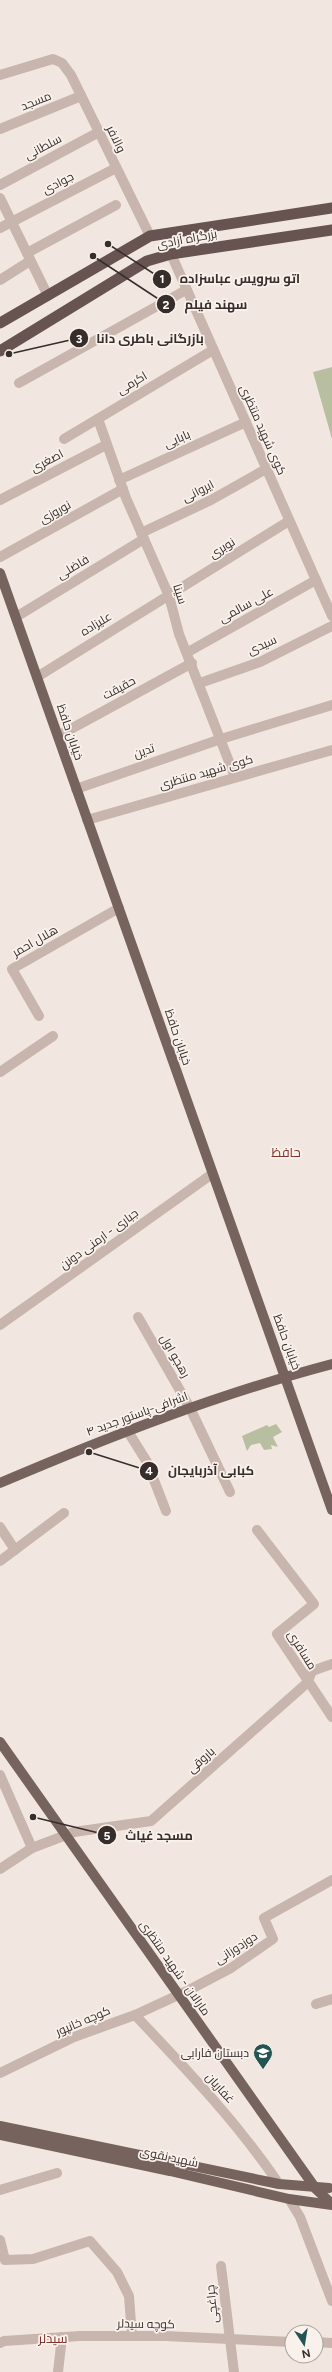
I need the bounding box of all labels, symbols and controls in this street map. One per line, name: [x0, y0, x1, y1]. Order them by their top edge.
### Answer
street label: مسجد: [19, 89, 53, 113]
street label: والافر: [103, 122, 129, 155]
street label: سلطانی: [22, 131, 64, 163]
street label: جوادی: [40, 169, 76, 197]
street label: بزرگراه آزادی: [156, 226, 218, 252]
callout: اتو سرویس عباسزاده: [152, 266, 308, 291]
text: اتو سرویس عباسزاده: [180, 271, 300, 287]
text: 1: [159, 272, 165, 286]
callout: سهند فیلم: [156, 292, 255, 317]
text: سهند فیلم: [185, 297, 247, 314]
text: 2: [163, 298, 170, 312]
callout: بازرگانی باطری دانا: [69, 326, 212, 351]
text: بازرگانی باطری دانا: [96, 331, 204, 347]
text: 3: [76, 332, 83, 346]
street label: اکرمی: [114, 369, 150, 397]
street label: کوی شهید منتظری: [237, 383, 289, 477]
street label: بابایی: [162, 427, 192, 451]
street label: اصغری: [28, 447, 66, 475]
street label: ایروانی: [180, 477, 216, 505]
street label: نوروزی: [37, 498, 73, 526]
street label: نوبری: [207, 535, 237, 561]
street label: فاضلی: [54, 552, 92, 582]
street label: سینا: [170, 582, 190, 606]
street label: علی سالمی: [216, 584, 276, 626]
street label: علیزاده: [78, 609, 114, 639]
street label: سیدی: [245, 632, 279, 658]
street label: حقیقت: [100, 674, 138, 702]
street label: خیابان حافظ: [54, 702, 86, 762]
street label: تدین: [132, 741, 157, 761]
street label: کوی شهید منتظری: [157, 752, 255, 792]
street label: هلال احمر: [9, 922, 60, 960]
street label: خیابان حافظ: [162, 1007, 194, 1067]
district label: حافظ: [271, 1145, 301, 1160]
street label: جباری - ارمنی دونن: [57, 1206, 141, 1272]
street label: خیابان حافظ: [270, 1312, 304, 1372]
street label: رهجو اول: [157, 1332, 193, 1380]
street label: اشرافی-پاستور جدید ۴: [84, 1389, 190, 1441]
callout: کبابی آذربایجان: [139, 1458, 262, 1483]
text: کبابی آذربایجان: [168, 1463, 254, 1478]
text: 4: [145, 1464, 153, 1478]
street label: مسافری: [285, 1628, 319, 1672]
street label: باروقی: [184, 1744, 218, 1776]
callout: مسجد غیاث: [97, 1823, 201, 1848]
text: مسجد غیاث: [125, 1828, 193, 1843]
text: 5: [104, 1829, 111, 1843]
street label: مارالان - شهید منتظری: [137, 1918, 213, 2018]
street label: دوزدوزانی: [212, 1929, 260, 1967]
street label: کوچه خانپور: [53, 2003, 113, 2041]
school or university icon: دبستان فارابی: [252, 2042, 274, 2070]
place label: دبستان فارابی: [181, 2046, 249, 2060]
street label: غفاریان: [203, 2070, 237, 2106]
street label: شهید نقوی: [139, 2144, 200, 2170]
street label: چراغچی: [203, 2284, 223, 2324]
street label: کوچه سیدلر: [116, 2316, 175, 2334]
north arrow: [284, 2324, 324, 2364]
district label: سیدلر: [37, 2331, 68, 2346]
text: N: [300, 2346, 311, 2361]

